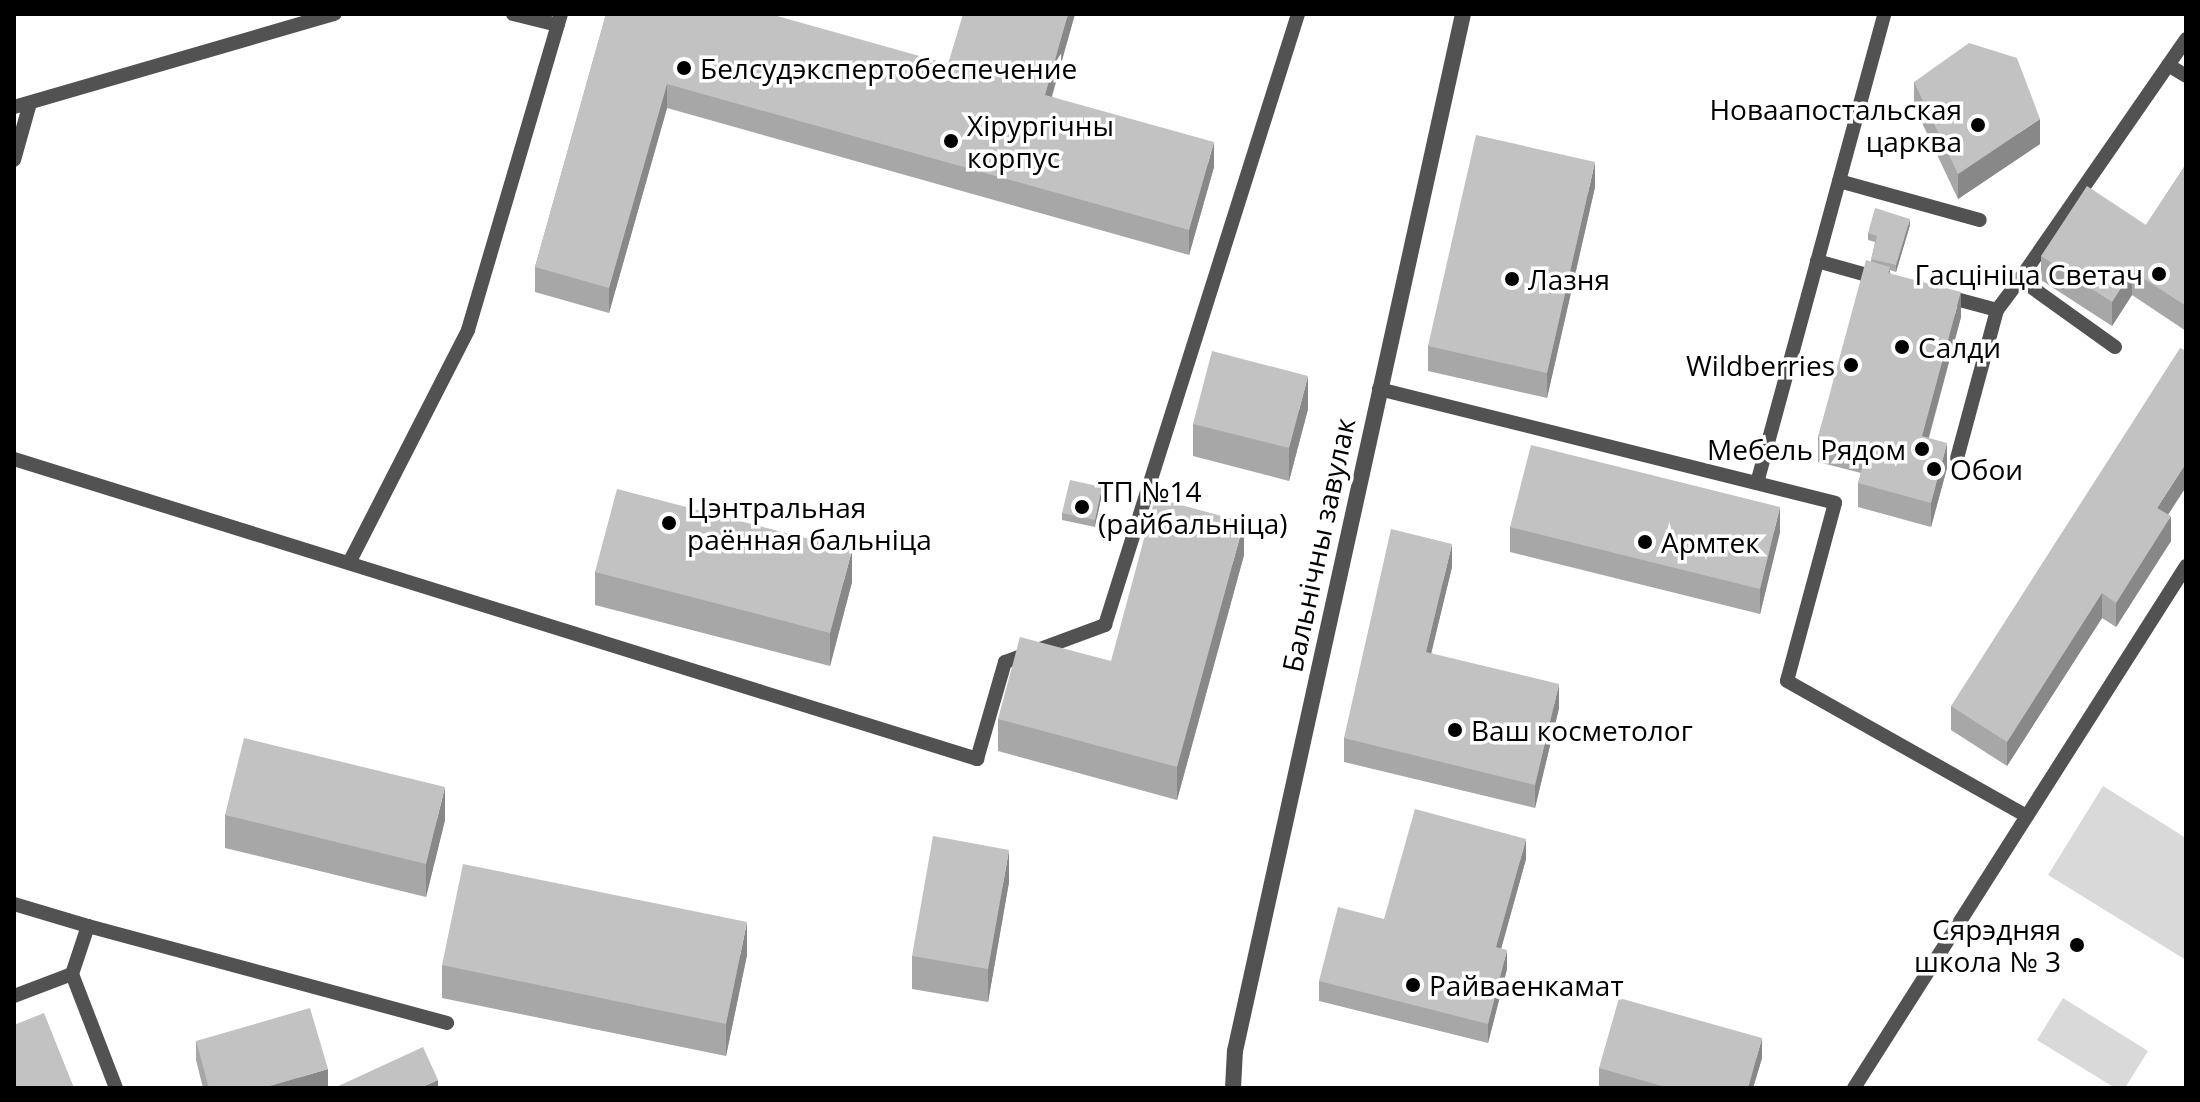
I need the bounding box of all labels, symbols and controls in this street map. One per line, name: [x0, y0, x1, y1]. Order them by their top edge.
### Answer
place label: Белсудэкспертобеспечение: [700, 51, 1077, 85]
marker: Белсудэкспертобеспечение: [675, 59, 693, 77]
place label: Новаапостальская царква: [1709, 92, 1962, 158]
place label: Хірургічны корпус: [967, 108, 1114, 174]
marker: Новаапостальская царква: [1969, 116, 1987, 134]
marker: Хірургічны корпус: [942, 132, 960, 150]
place label: Гасцініца Светач: [1915, 257, 2143, 291]
place label: Лазня: [1528, 262, 1610, 296]
marker: Гасцініца Светач: [2150, 265, 2168, 283]
marker: Лазня: [1503, 270, 1521, 288]
place label: Салди: [1918, 330, 2001, 364]
marker: Салди: [1893, 338, 1911, 356]
place label: Wildberries: [1686, 348, 1835, 382]
marker: Wildberries: [1842, 356, 1860, 374]
street label: Бальнічны завулак: [1275, 415, 1361, 675]
place label: Мебель Рядом: [1707, 432, 1906, 466]
marker: Мебель Рядом: [1913, 440, 1931, 458]
place label: Обои: [1950, 452, 2023, 486]
marker: Обои: [1925, 460, 1943, 478]
place label: ТП №14 (райбальніца): [1098, 474, 1288, 540]
place label: Цэнтральная раённая бальніца: [687, 490, 932, 556]
marker: ТП №14 (райбальніца): [1073, 498, 1091, 516]
marker: Цэнтральная раённая бальніца: [658, 512, 680, 534]
place label: Армтек: [1661, 525, 1760, 559]
marker: Армтек: [1636, 533, 1654, 551]
place label: Ваш косметолог: [1471, 713, 1693, 747]
marker: Ваш косметолог: [1446, 721, 1464, 739]
place label: Сярэдняя школа № 3: [1914, 912, 2061, 978]
marker: Сярэдняя школа № 3: [2068, 936, 2086, 954]
place label: Райваенкамат: [1429, 968, 1624, 1002]
marker: Райваенкамат: [1404, 976, 1422, 994]

